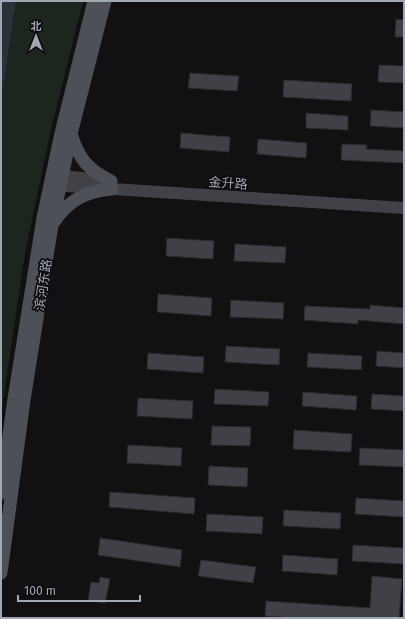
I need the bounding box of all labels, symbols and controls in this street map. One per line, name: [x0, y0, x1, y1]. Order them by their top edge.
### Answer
north arrow: [16, 16, 56, 56]
text: 北: [31, 20, 42, 33]
street label: 金升路: [208, 174, 248, 192]
street label: 滨河东路: [32, 258, 54, 312]
scale bar: [18, 577, 140, 603]
text: 100 m: [24, 584, 56, 598]

